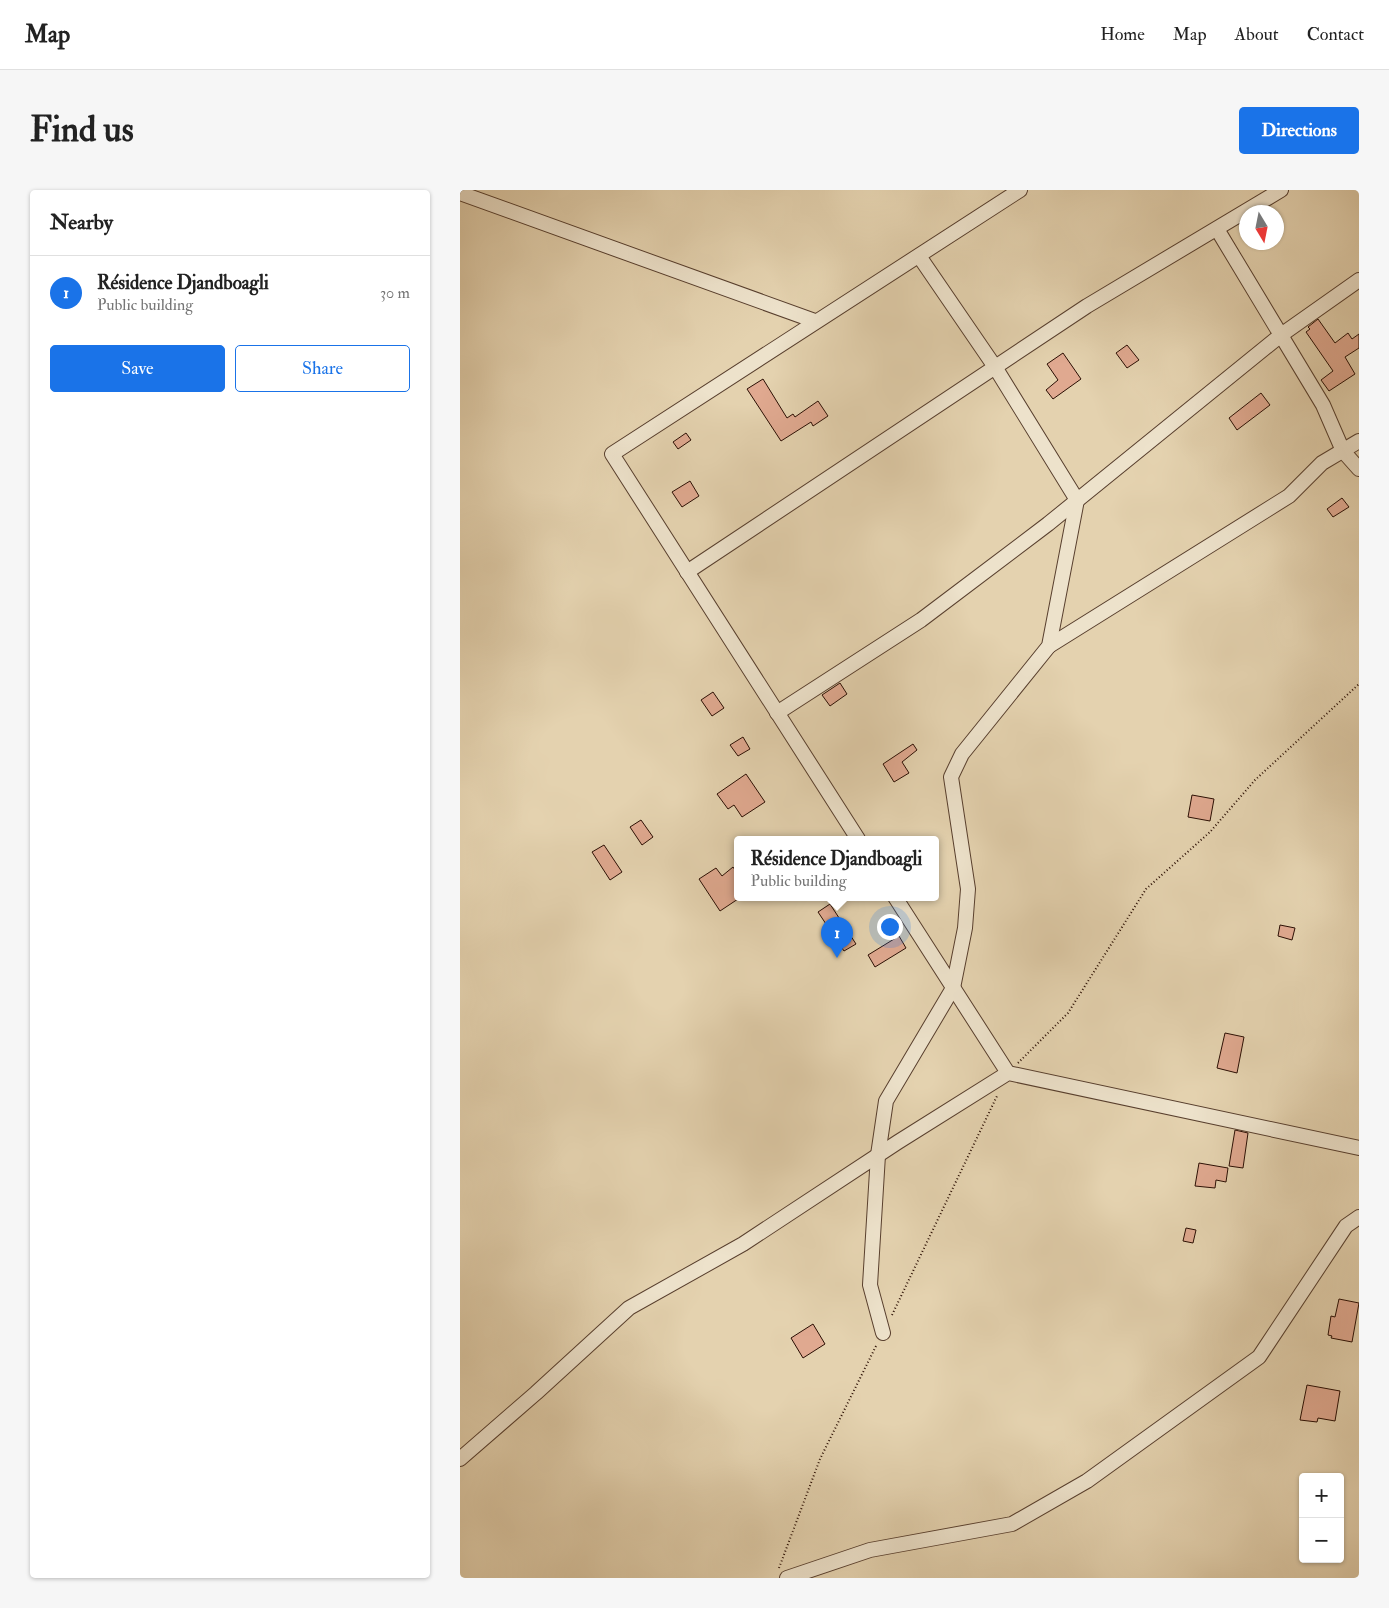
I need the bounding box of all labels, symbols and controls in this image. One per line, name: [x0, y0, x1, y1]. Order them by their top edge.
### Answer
text: Map: [25, 19, 70, 50]
text: Home: [1100, 23, 1145, 46]
text: Map: [1173, 23, 1207, 46]
text: About: [1235, 23, 1279, 46]
text: Contact: [1307, 23, 1364, 46]
button: Directions: [1239, 107, 1359, 154]
text: Find us: [30, 108, 134, 152]
north arrow: [1239, 205, 1284, 250]
text: Nearby: [50, 209, 113, 236]
text: Résidence Djandboagli: [97, 271, 269, 295]
text: 1: [63, 283, 69, 303]
text: 30 m: [380, 283, 410, 303]
text: Public building: [97, 295, 193, 315]
button: Save: [50, 345, 225, 392]
button: Share: [235, 345, 410, 392]
popup: [734, 836, 939, 901]
text: Résidence Djandboagli: [751, 847, 922, 871]
text: Public building: [751, 871, 847, 891]
your location: [877, 914, 903, 940]
pin: 1: [821, 917, 853, 958]
map controls: [1299, 1473, 1344, 1563]
button: +: [1299, 1473, 1344, 1518]
button: −: [1299, 1518, 1344, 1563]

